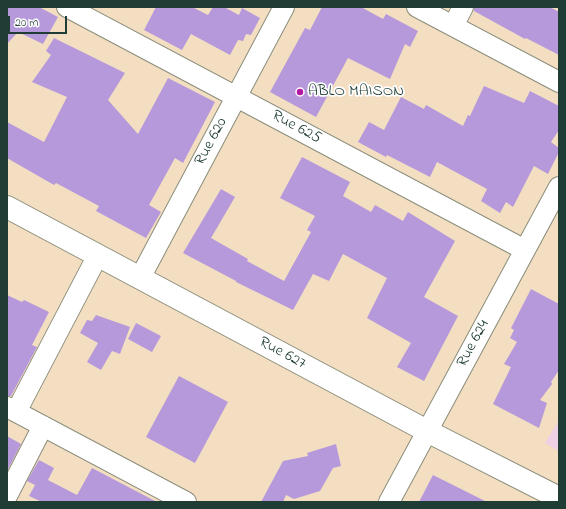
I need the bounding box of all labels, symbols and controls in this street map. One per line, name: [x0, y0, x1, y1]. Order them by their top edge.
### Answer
scale bar: [10, 8, 69, 34]
text: 20 m: [15, 14, 38, 32]
place label: ABLO MAISON: [308, 82, 404, 102]
marker: ABLO MAISON: [295, 87, 305, 97]
street label: Rue 625: [268, 107, 324, 149]
street label: Rue 620: [192, 115, 232, 169]
street label: Rue 624: [454, 317, 494, 371]
street label: Rue 627: [255, 334, 309, 374]

